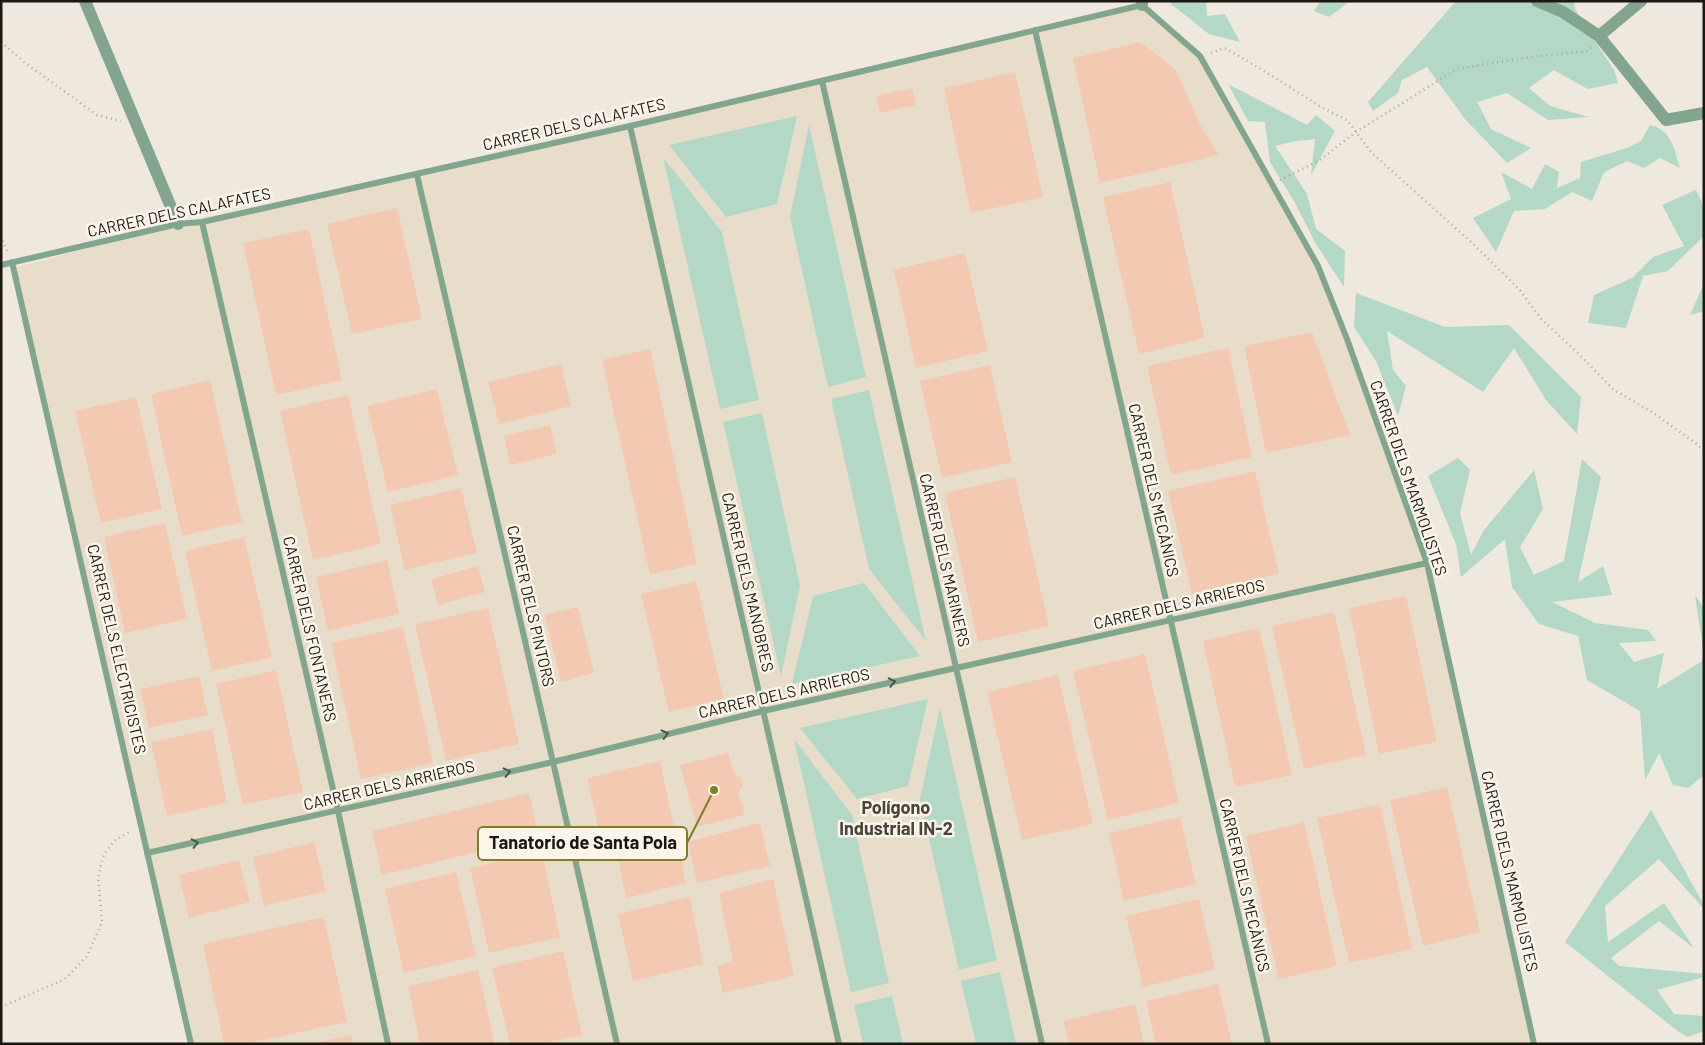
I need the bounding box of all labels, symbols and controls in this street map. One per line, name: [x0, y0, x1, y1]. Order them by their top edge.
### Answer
street label: CARRER DELS CALAFATES: [481, 93, 667, 154]
street label: CARRER DELS CALAFATES: [86, 183, 272, 240]
street label: CARRER DELS MARMOLISTES: [1367, 378, 1452, 578]
street label: CARRER DELS MECÀNICS: [1125, 401, 1184, 578]
street label: CARRER DELS MARINERS: [916, 471, 975, 648]
street label: CARRER DELS MANOBRES: [719, 490, 778, 673]
street label: CARRER DELS PINTORS: [504, 523, 559, 688]
street label: CARRER DELS FONTANERS: [280, 534, 341, 724]
street label: CARRER DELS ELECTRICISTES: [84, 542, 151, 756]
street label: CARRER DELS ARRIEROS: [1091, 575, 1266, 632]
street label: CARRER DELS ARRIEROS: [696, 664, 871, 721]
one-way arrow: [887, 677, 896, 688]
one-way arrow: [661, 730, 669, 740]
street label: CARRER DELS ARRIEROS: [301, 756, 476, 813]
one-way arrow: [503, 767, 512, 778]
street label: CARRER DELS MARMOLISTES: [1478, 769, 1543, 973]
district label: Polígono Industrial IN-2: [839, 796, 953, 839]
street label: CARRER DELS MECÀNICS: [1216, 796, 1275, 973]
callout: Tanatorio de Santa Pola: [478, 827, 687, 860]
text: Tanatorio de Santa Pola: [489, 831, 677, 853]
one-way arrow: [191, 838, 200, 849]

